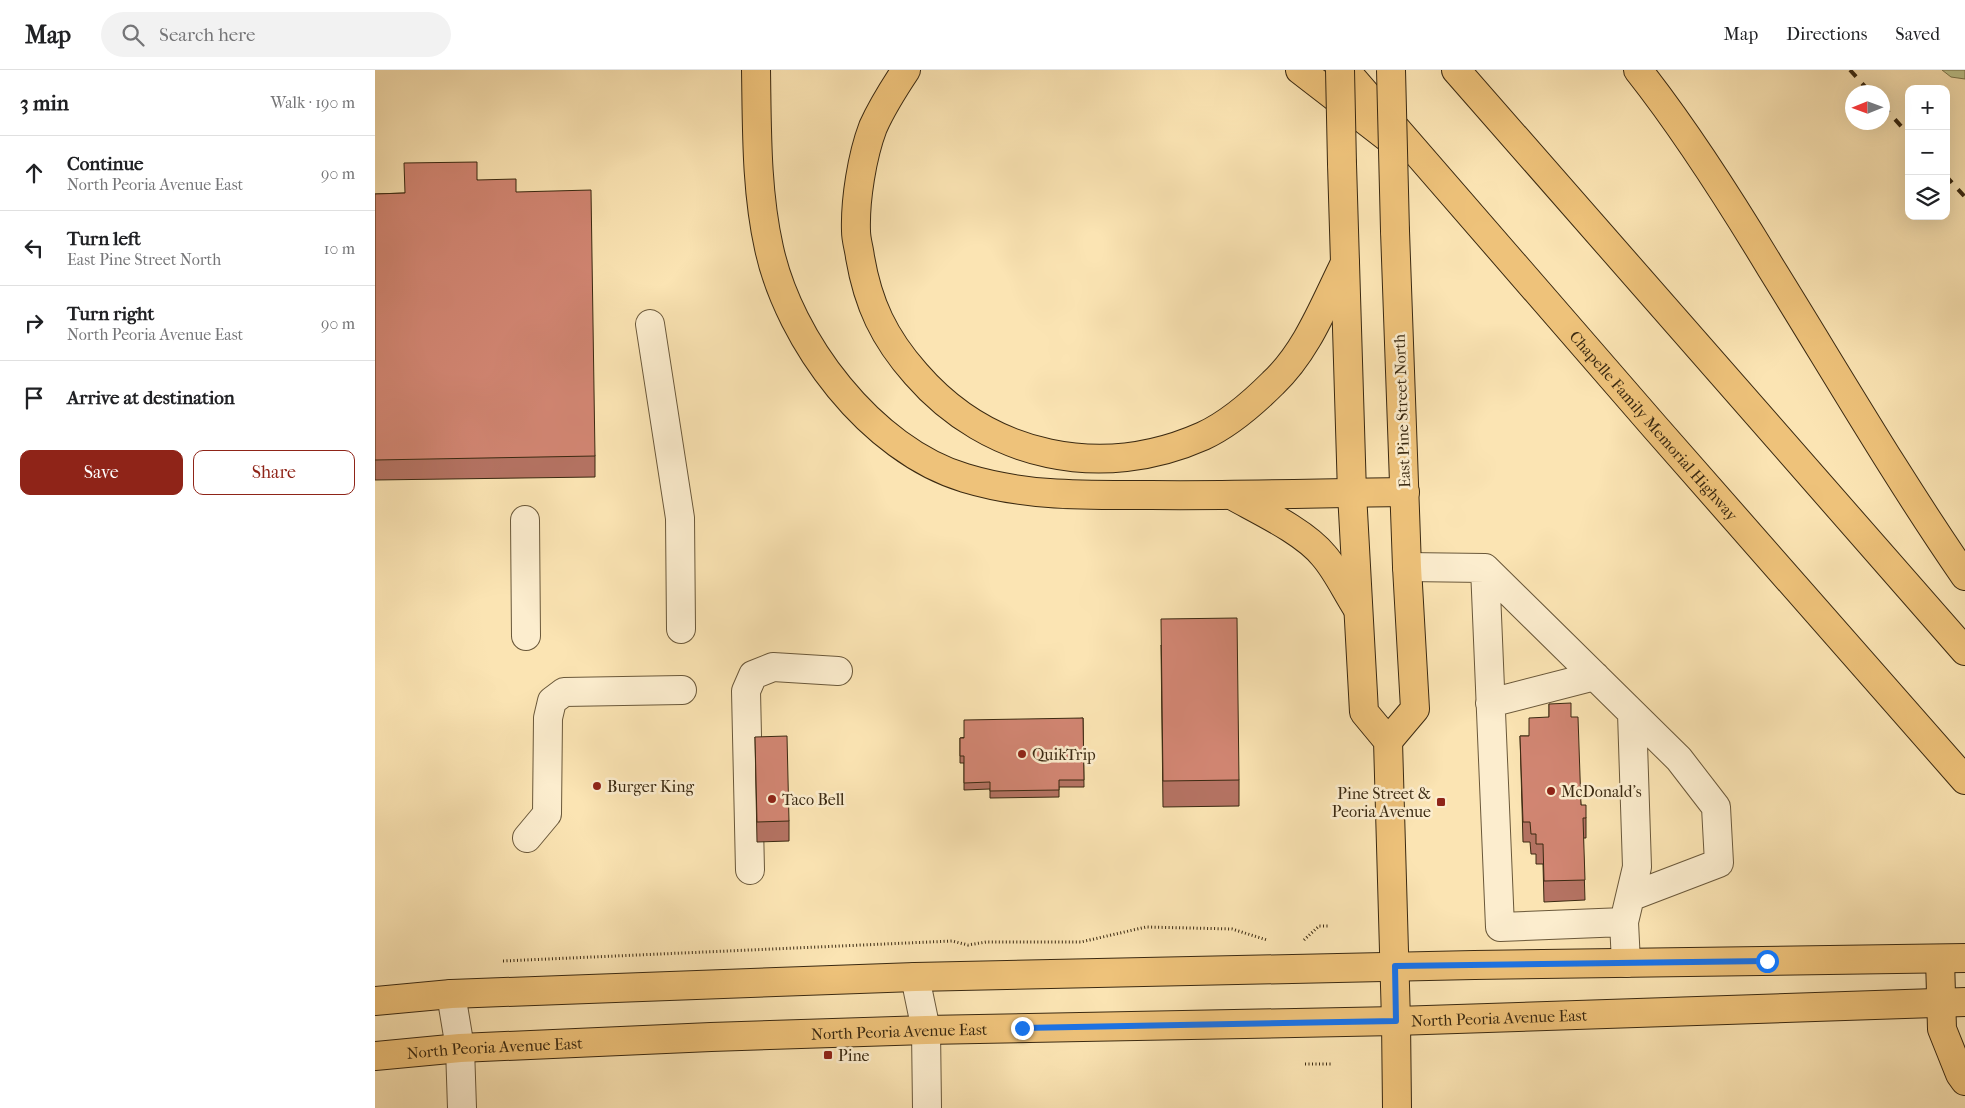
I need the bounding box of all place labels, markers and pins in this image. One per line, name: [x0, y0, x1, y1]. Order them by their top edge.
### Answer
place label: QuikTrip: [1032, 745, 1096, 764]
marker: QuikTrip: [1016, 748, 1028, 760]
place label: Burger King: [607, 777, 695, 796]
marker: Burger King: [591, 780, 603, 792]
place label: McDonald's: [1561, 782, 1642, 801]
place label: Pine Street & Peoria Avenue: [1332, 784, 1431, 821]
marker: McDonald's: [1545, 785, 1557, 797]
place label: Taco Bell: [782, 790, 845, 809]
marker: Taco Bell: [766, 793, 778, 805]
marker: Pine Street & Peoria Avenue: [1435, 796, 1447, 808]
place label: Pine: [838, 1046, 870, 1065]
marker: Pine: [822, 1049, 834, 1061]

